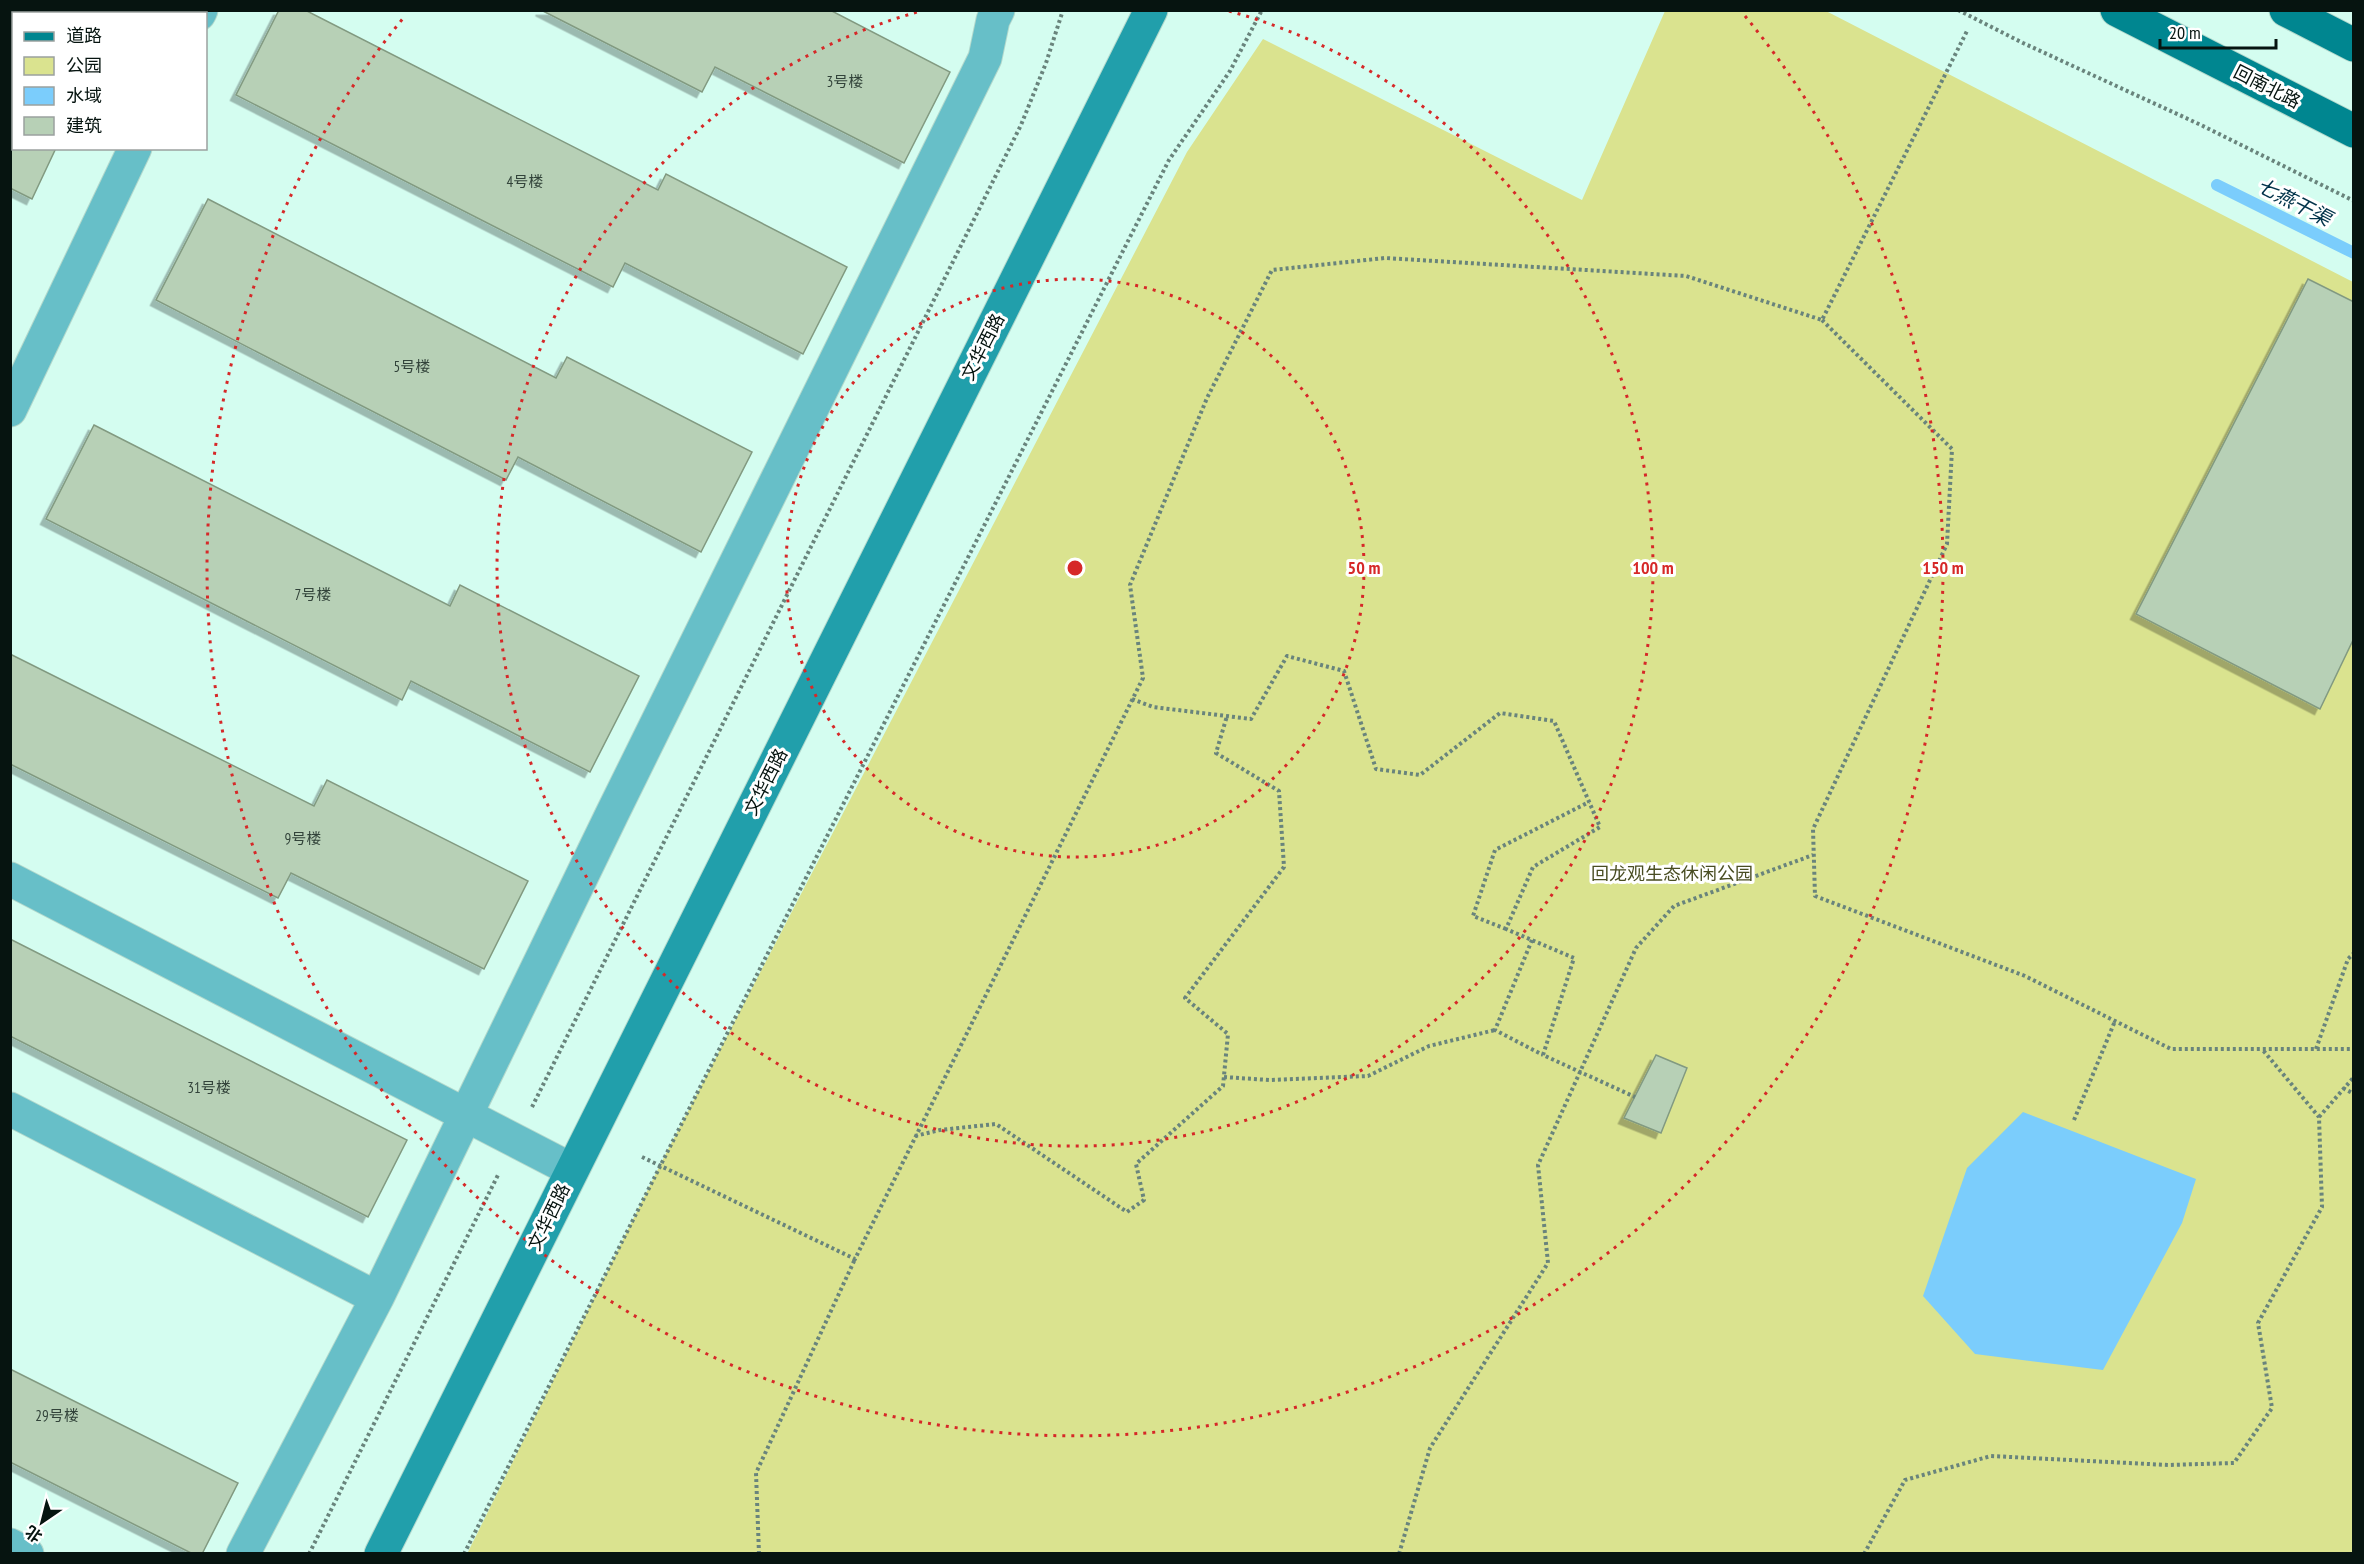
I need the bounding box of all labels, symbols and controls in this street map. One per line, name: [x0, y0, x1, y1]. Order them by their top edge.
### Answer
legend: [12, 12, 207, 150]
scale bar: [2160, 12, 2276, 50]
text: 20 m: [2169, 21, 2201, 44]
text: 道路: [66, 24, 102, 47]
text: 公园: [66, 54, 102, 77]
street label: 回南北路: [2230, 60, 2305, 113]
house number: 3号楼: [827, 72, 863, 91]
text: 水域: [66, 84, 102, 107]
text: 建筑: [66, 114, 102, 137]
house number: 4号楼: [507, 172, 543, 191]
water label: 七燕干渠: [2252, 172, 2338, 233]
street label: 文华西路: [956, 309, 1009, 384]
house number: 5号楼: [394, 357, 430, 376]
text: 50 m: [1348, 556, 1380, 579]
text: 100 m: [1632, 556, 1674, 579]
text: 150 m: [1922, 556, 1964, 579]
centre of rings: [1065, 558, 1085, 578]
house number: 7号楼: [295, 585, 331, 604]
street label: 文华西路: [739, 744, 792, 819]
house number: 9号楼: [285, 829, 321, 848]
park label: 回龙观生态休闲公园: [1591, 862, 1753, 885]
house number: 31号楼: [187, 1078, 231, 1097]
street label: 文华西路: [522, 1179, 575, 1254]
house number: 29号楼: [35, 1406, 79, 1425]
north arrow: [12, 1492, 72, 1552]
text: 北: [21, 1522, 46, 1547]

